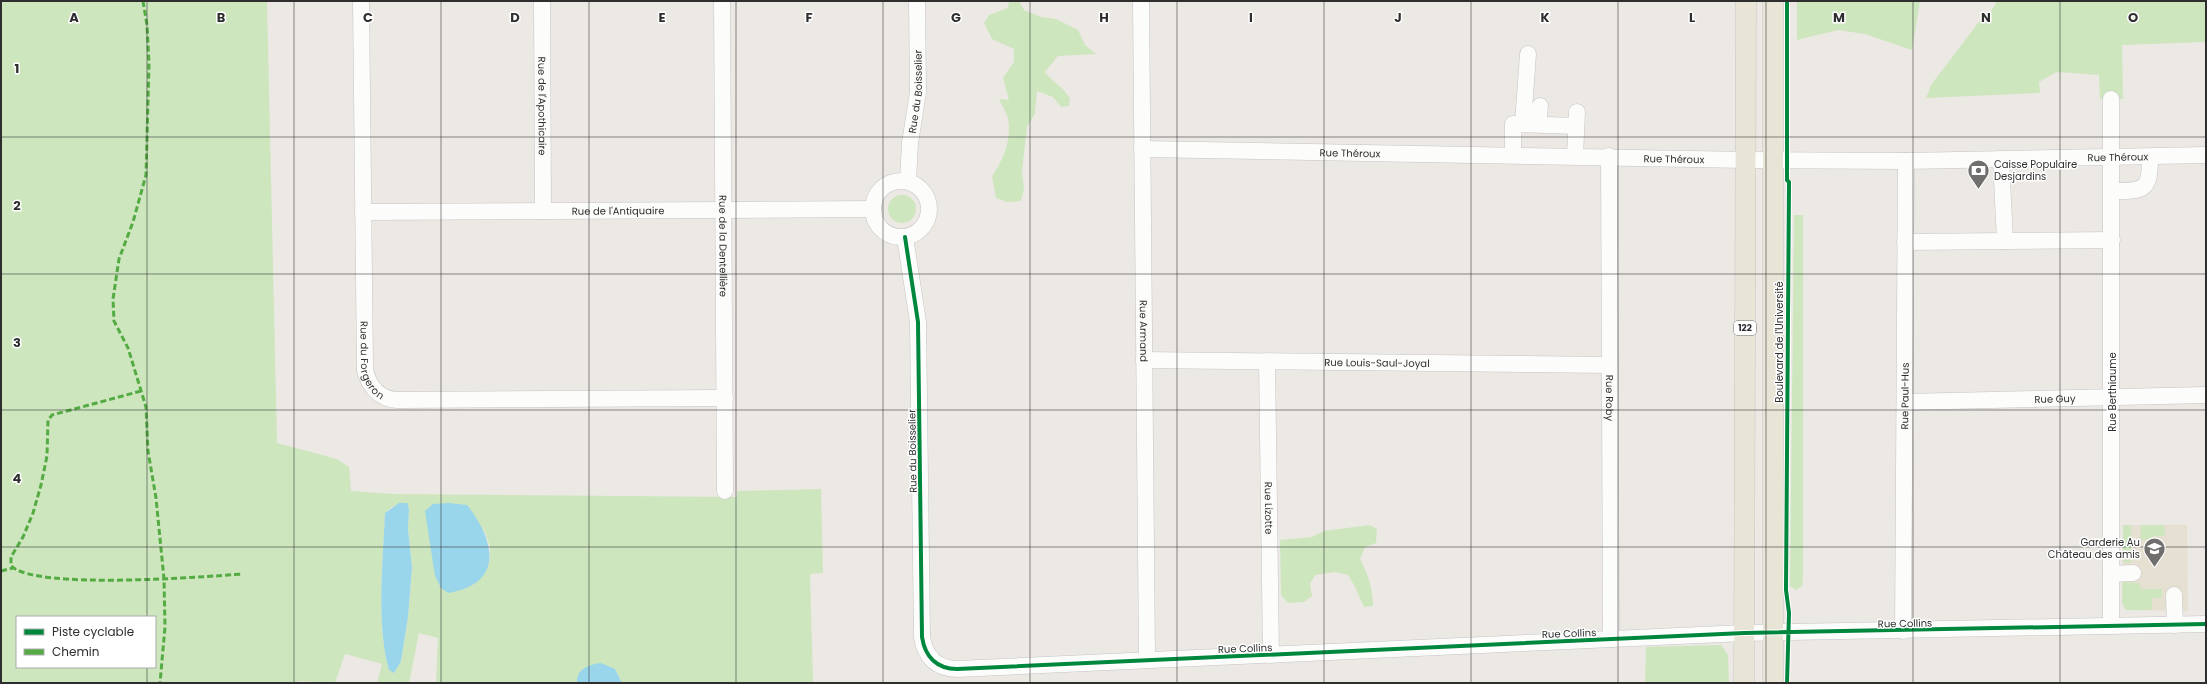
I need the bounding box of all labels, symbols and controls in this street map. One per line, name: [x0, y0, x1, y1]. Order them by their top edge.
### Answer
text: A: [69, 8, 79, 27]
text: B: [217, 8, 226, 27]
text: C: [363, 8, 373, 27]
text: D: [510, 8, 520, 27]
text: E: [658, 8, 666, 27]
text: F: [805, 8, 813, 27]
text: G: [951, 8, 961, 27]
text: H: [1099, 8, 1109, 27]
text: I: [1249, 8, 1253, 27]
text: J: [1394, 8, 1402, 27]
text: K: [1540, 8, 1550, 27]
text: L: [1689, 8, 1695, 27]
text: M: [1833, 8, 1845, 27]
text: N: [1981, 8, 1991, 27]
text: O: [2128, 8, 2138, 27]
street label: Rue du Boisselier: [905, 49, 926, 134]
street label: Rue de l'Apothicaire: [534, 57, 550, 155]
text: 1: [15, 59, 19, 78]
street label: Rue Théroux: [1319, 145, 1381, 161]
street label: Rue Théroux: [2087, 149, 2149, 165]
street label: Rue Théroux: [1643, 151, 1705, 167]
bank icon: Caisse Populaire Desjardins: [1966, 157, 1992, 190]
place label: Caisse Populaire Desjardins: [1994, 157, 2077, 184]
street label: Rue de la Dentellière: [715, 195, 731, 297]
text: 2: [13, 196, 21, 215]
street label: Rue de l'Antiquaire: [572, 203, 664, 219]
street label: Boulevard de l'Université: [1772, 281, 1787, 403]
street label: Rue Armand: [1136, 300, 1151, 362]
street label: Rue du Forgeron: [356, 321, 387, 403]
road number: 122: [1734, 321, 1756, 335]
text: 3: [13, 333, 21, 352]
street label: Rue Berthiaume: [2105, 352, 2120, 432]
street label: Rue Louis-Saul-Joyal: [1324, 355, 1430, 371]
street label: Rue Paul-Hus: [1897, 363, 1913, 430]
street label: Rue Roby: [1602, 375, 1617, 422]
street label: Rue Guy: [2034, 391, 2076, 407]
street label: Rue du Boisselier: [904, 409, 921, 493]
text: 4: [13, 469, 22, 488]
street label: Rue Lizotte: [1261, 482, 1276, 534]
place label: Garderie Au Château des amis: [2048, 535, 2140, 562]
school or university icon: Garderie Au Château des amis: [2142, 535, 2168, 568]
legend: [16, 616, 156, 668]
street label: Rue Collins: [1878, 616, 1932, 631]
text: Piste cyclable: [52, 623, 134, 640]
street label: Rue Collins: [1542, 625, 1597, 642]
street label: Rue Collins: [1218, 640, 1273, 657]
text: Chemin: [52, 643, 99, 660]

